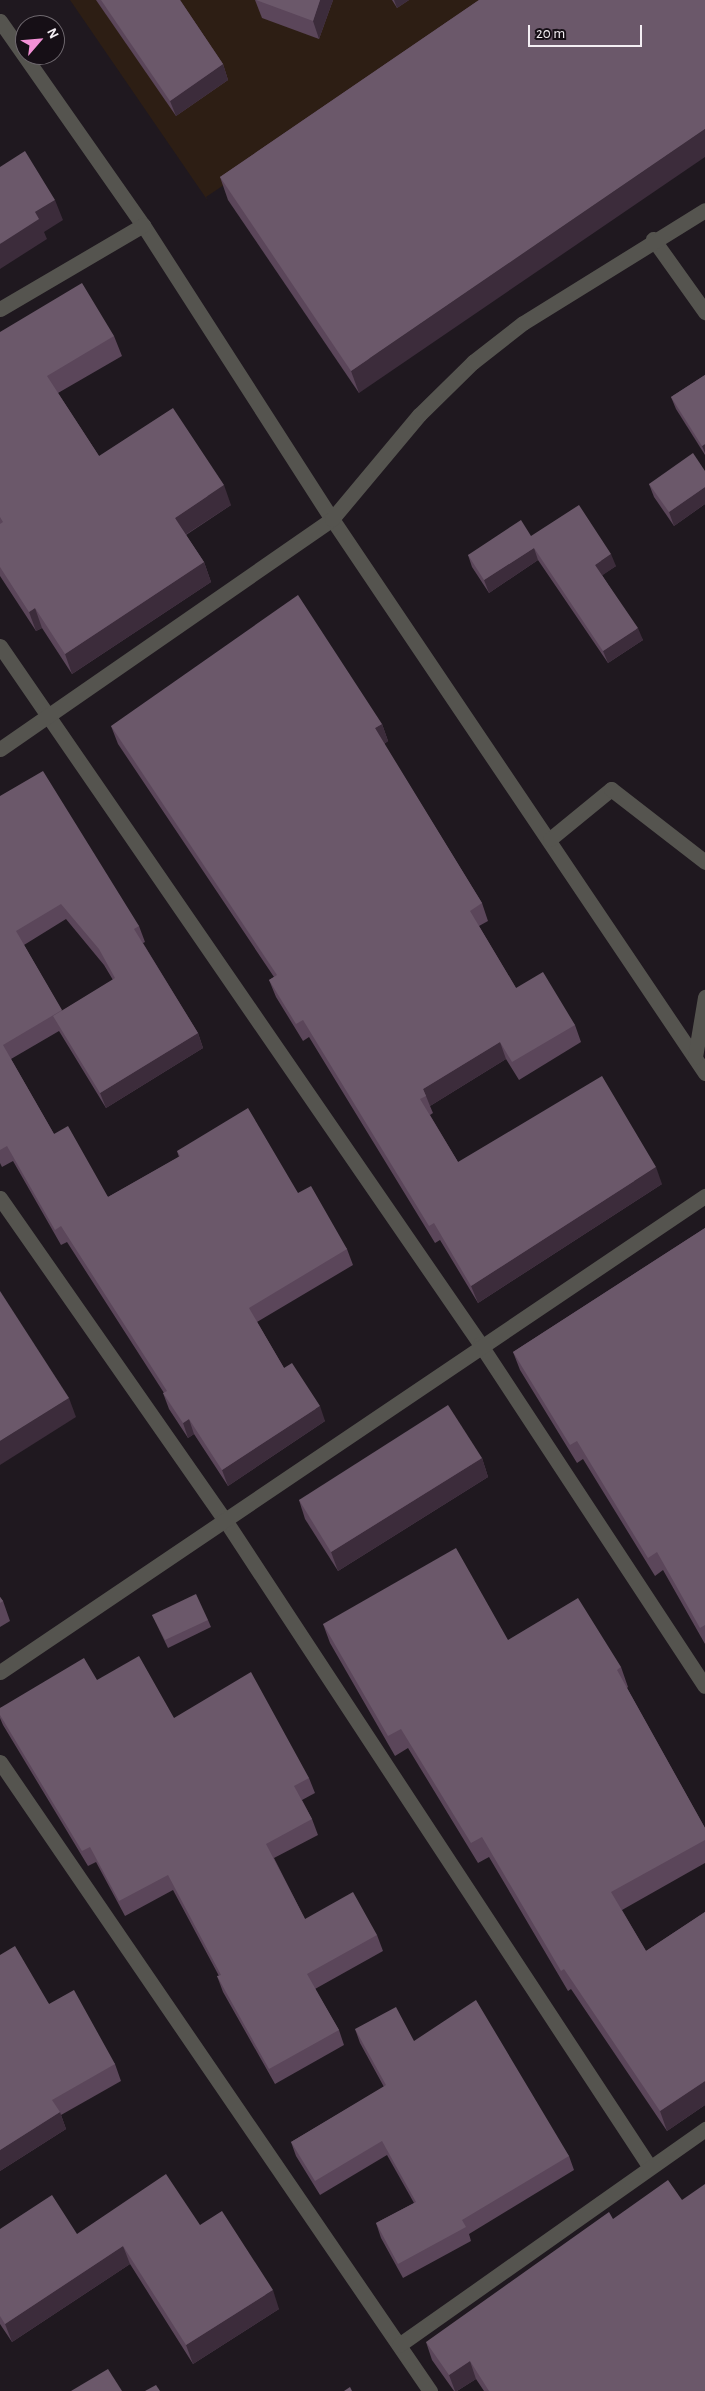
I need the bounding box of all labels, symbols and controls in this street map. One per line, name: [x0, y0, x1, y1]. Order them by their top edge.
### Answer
north arrow: [15, 15, 65, 65]
scale bar: [530, 15, 644, 47]
text: N: [44, 26, 61, 41]
text: 20 m: [536, 26, 565, 41]

